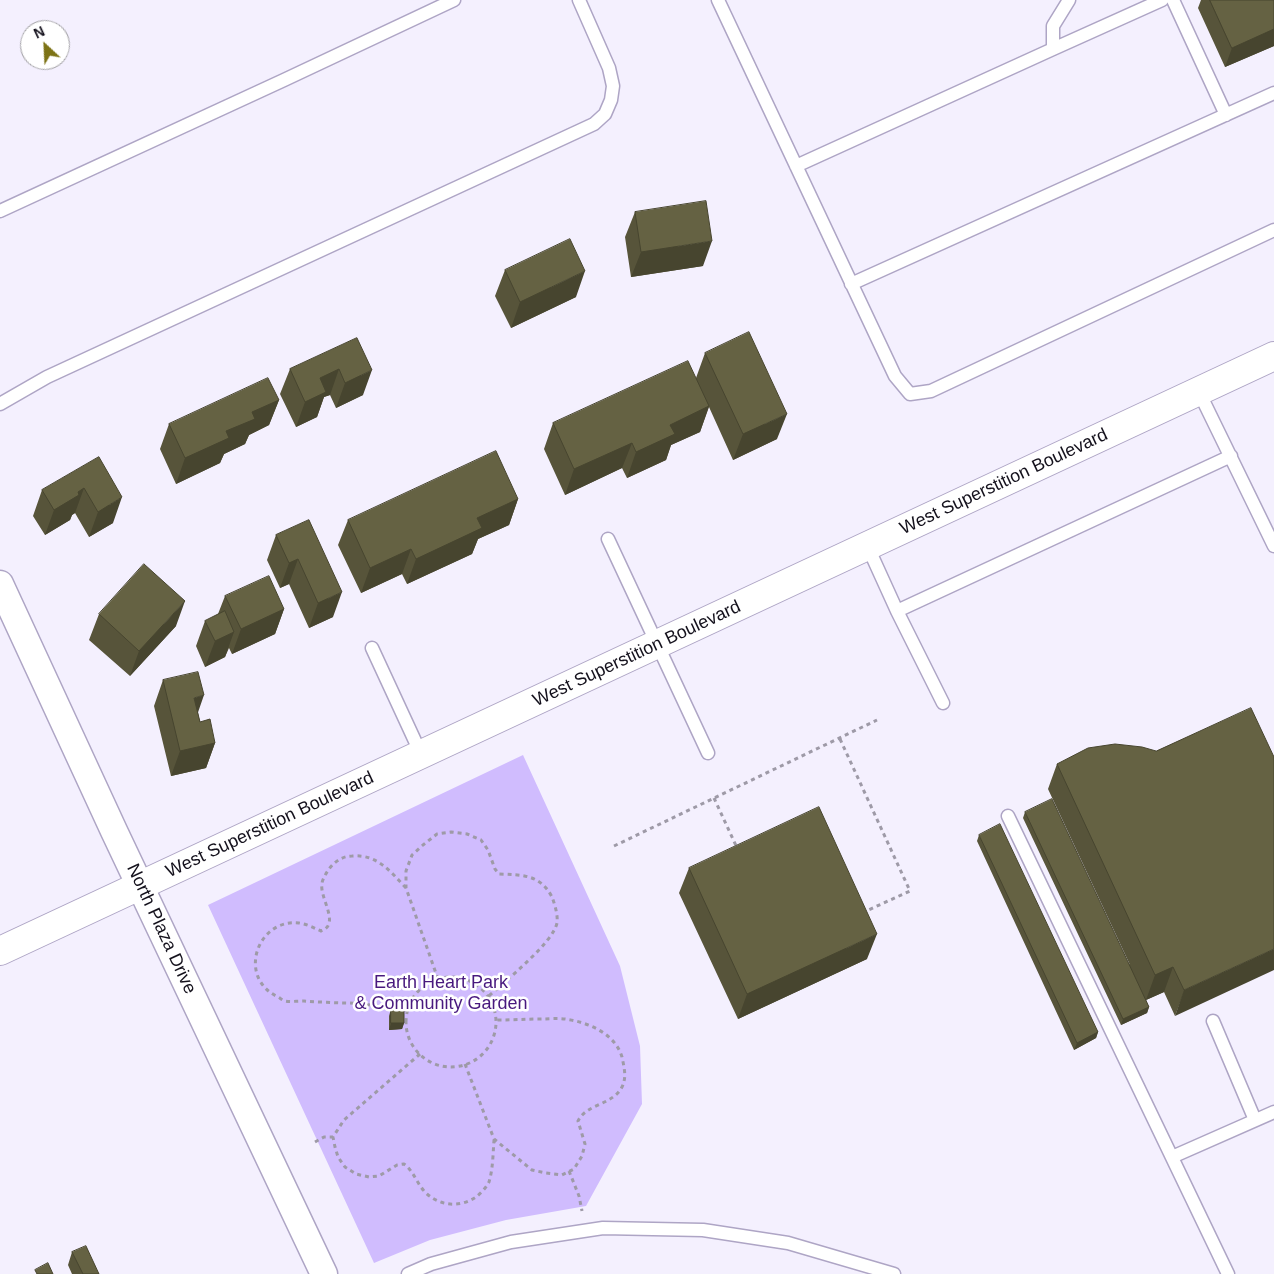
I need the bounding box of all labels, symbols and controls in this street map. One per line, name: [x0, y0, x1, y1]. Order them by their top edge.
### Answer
north arrow: [20, 20, 70, 70]
text: N: [31, 23, 47, 42]
street label: West Superstition Boulevard: [897, 424, 1111, 540]
street label: West Superstition Boulevard: [530, 596, 744, 712]
street label: West Superstition Boulevard: [163, 767, 377, 883]
street label: North Plaza Drive: [121, 861, 201, 997]
park label: Earth Heart Park & Community Garden: [354, 972, 528, 1014]

